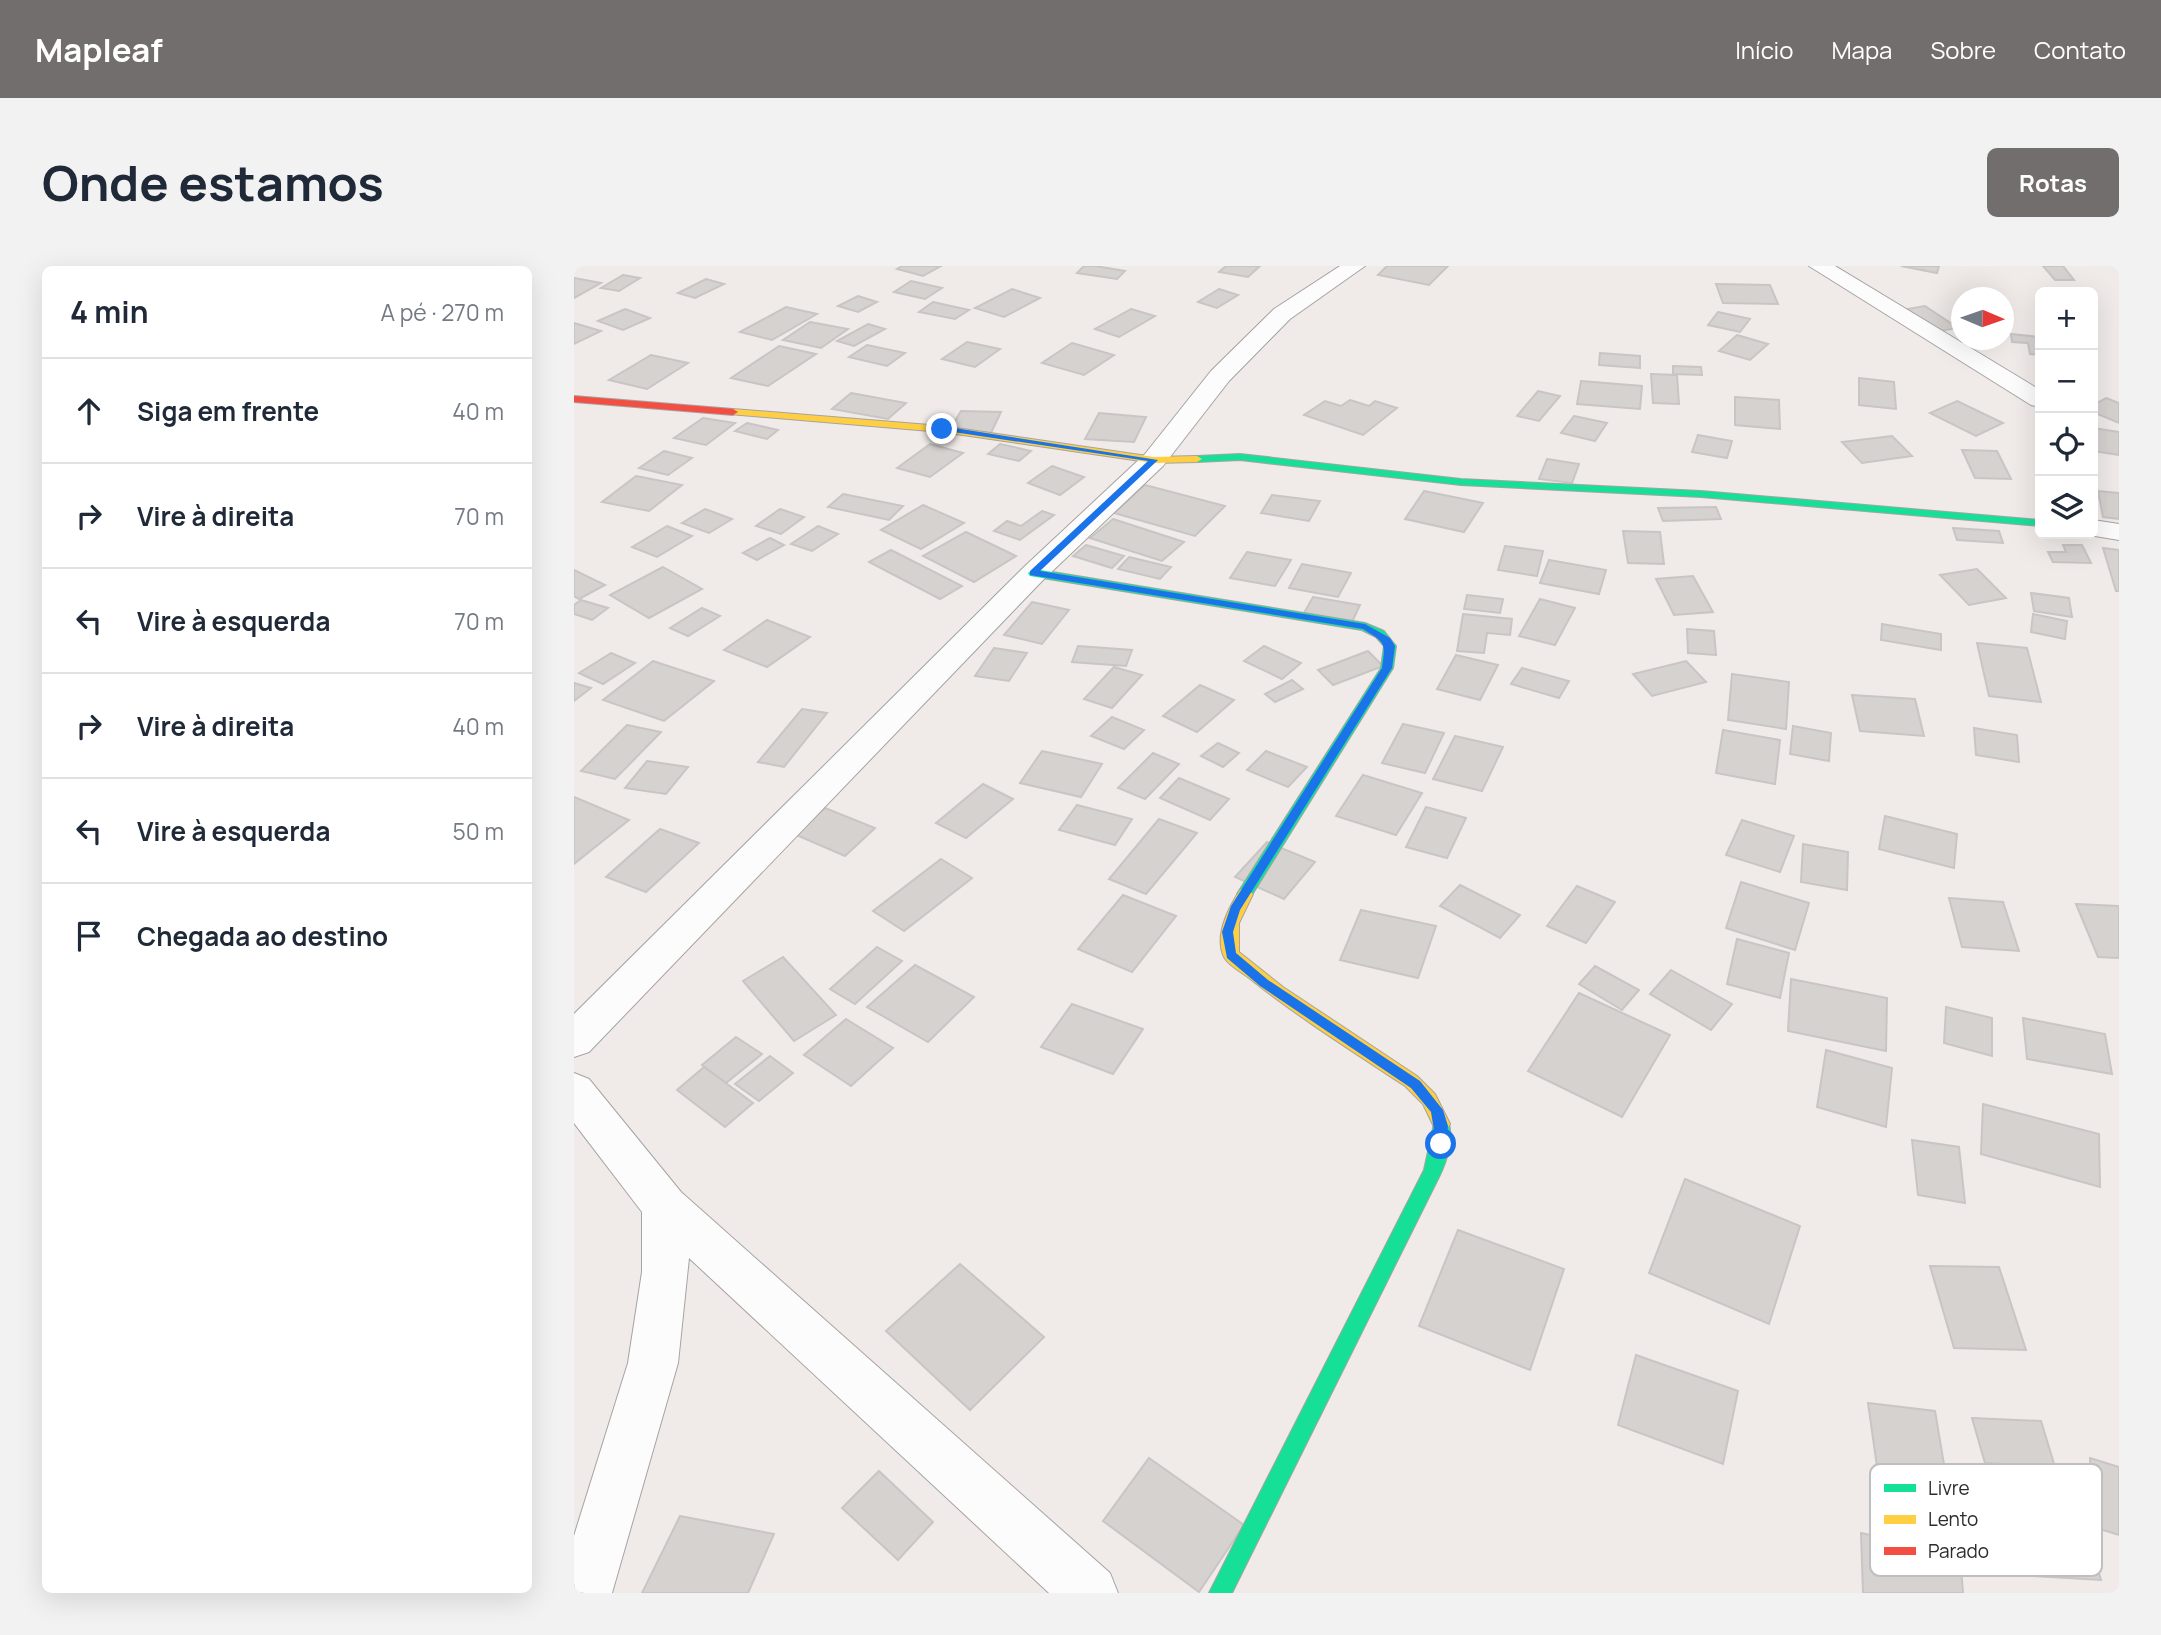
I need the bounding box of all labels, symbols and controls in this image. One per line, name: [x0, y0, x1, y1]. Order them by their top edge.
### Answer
text: Mapleaf: [35, 27, 163, 72]
text: Início: [1735, 33, 1793, 66]
text: Mapa: [1831, 33, 1892, 66]
text: Sobre: [1930, 33, 1996, 66]
text: Contato: [2034, 33, 2126, 66]
button: Rotas: [1987, 148, 2119, 217]
text: Onde estamos: [42, 149, 384, 216]
north arrow: [1951, 287, 2014, 350]
map controls: [2035, 287, 2098, 539]
button: +: [2035, 287, 2098, 350]
text: 4 min: [70, 291, 148, 332]
text: A pé · 270 m: [381, 296, 504, 328]
button: −: [2035, 350, 2098, 413]
icon: ahead: [70, 392, 108, 430]
text: Siga em frente: [137, 393, 319, 429]
text: 40 m: [452, 395, 504, 427]
route end: [926, 413, 957, 444]
button: locate: [2035, 413, 2098, 476]
button: layers: [2035, 476, 2098, 539]
icon: right: [70, 497, 108, 535]
text: Vire à direita: [137, 498, 294, 534]
text: 70 m: [454, 500, 504, 532]
icon: left: [70, 602, 108, 640]
text: Vire à esquerda: [137, 603, 330, 639]
text: 70 m: [454, 605, 504, 637]
icon: right: [70, 707, 108, 745]
text: Vire à direita: [137, 708, 294, 744]
text: 40 m: [452, 710, 504, 742]
icon: left: [70, 812, 108, 850]
text: Vire à esquerda: [137, 813, 330, 849]
text: 50 m: [453, 815, 504, 847]
icon: arrive: [70, 917, 108, 955]
text: Chegada ao destino: [137, 918, 388, 954]
route start: [1425, 1128, 1456, 1159]
legend: [1870, 1464, 2102, 1576]
text: Livre: [1928, 1475, 1970, 1501]
text: Lento: [1928, 1506, 1978, 1532]
text: Parado: [1928, 1538, 1989, 1564]

